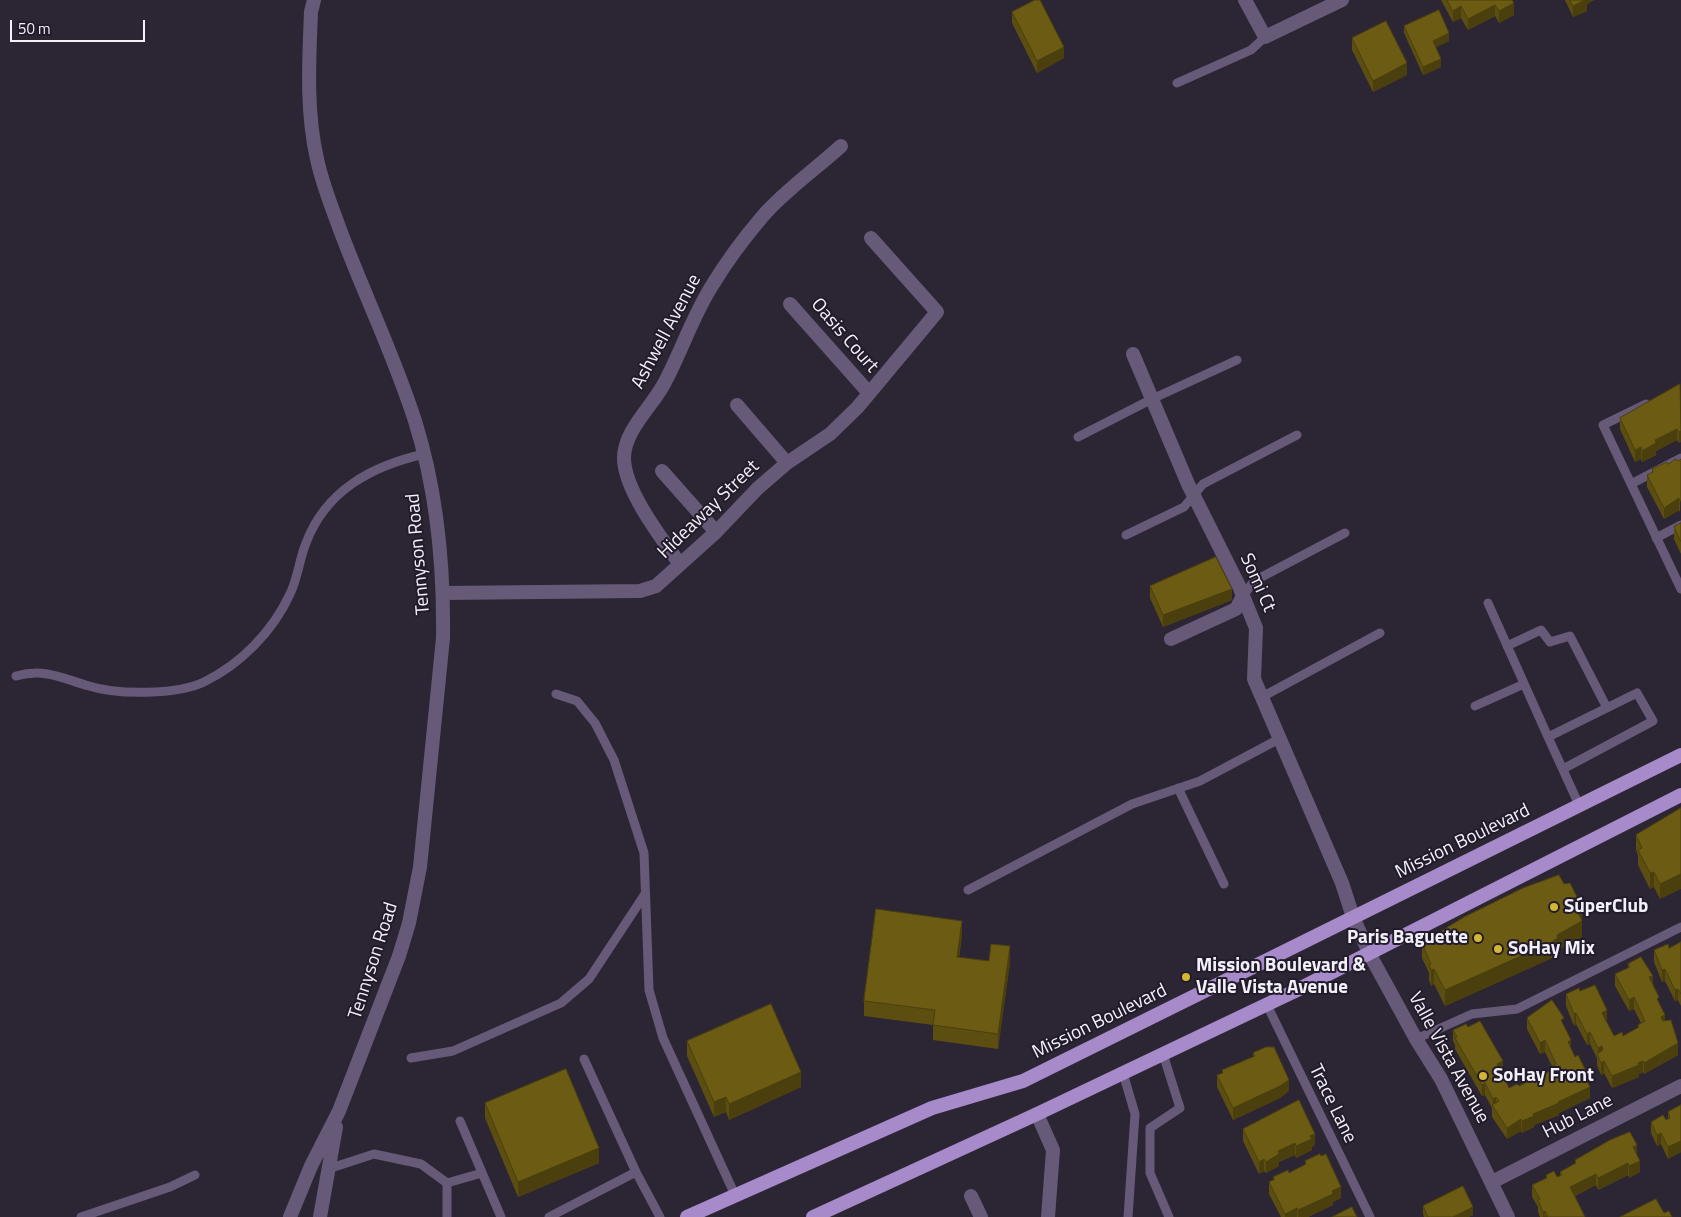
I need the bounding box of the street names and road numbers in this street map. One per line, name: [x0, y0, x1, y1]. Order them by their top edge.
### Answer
street label: Ashwell Avenue: [627, 271, 707, 393]
street label: Oasis Court: [805, 294, 883, 378]
street label: Hideaway Street: [653, 456, 765, 564]
street label: Tennyson Road: [402, 492, 436, 616]
street label: Somi Ct: [1234, 550, 1280, 616]
street label: Mission Boulevard: [1392, 800, 1534, 884]
street label: Tennyson Road: [344, 900, 404, 1022]
street label: Mission Boulevard: [1029, 980, 1171, 1064]
street label: Valle Vista Avenue: [1403, 988, 1493, 1128]
street label: Trace Lane: [1303, 1061, 1361, 1147]
street label: Hub Lane: [1539, 1090, 1617, 1144]

